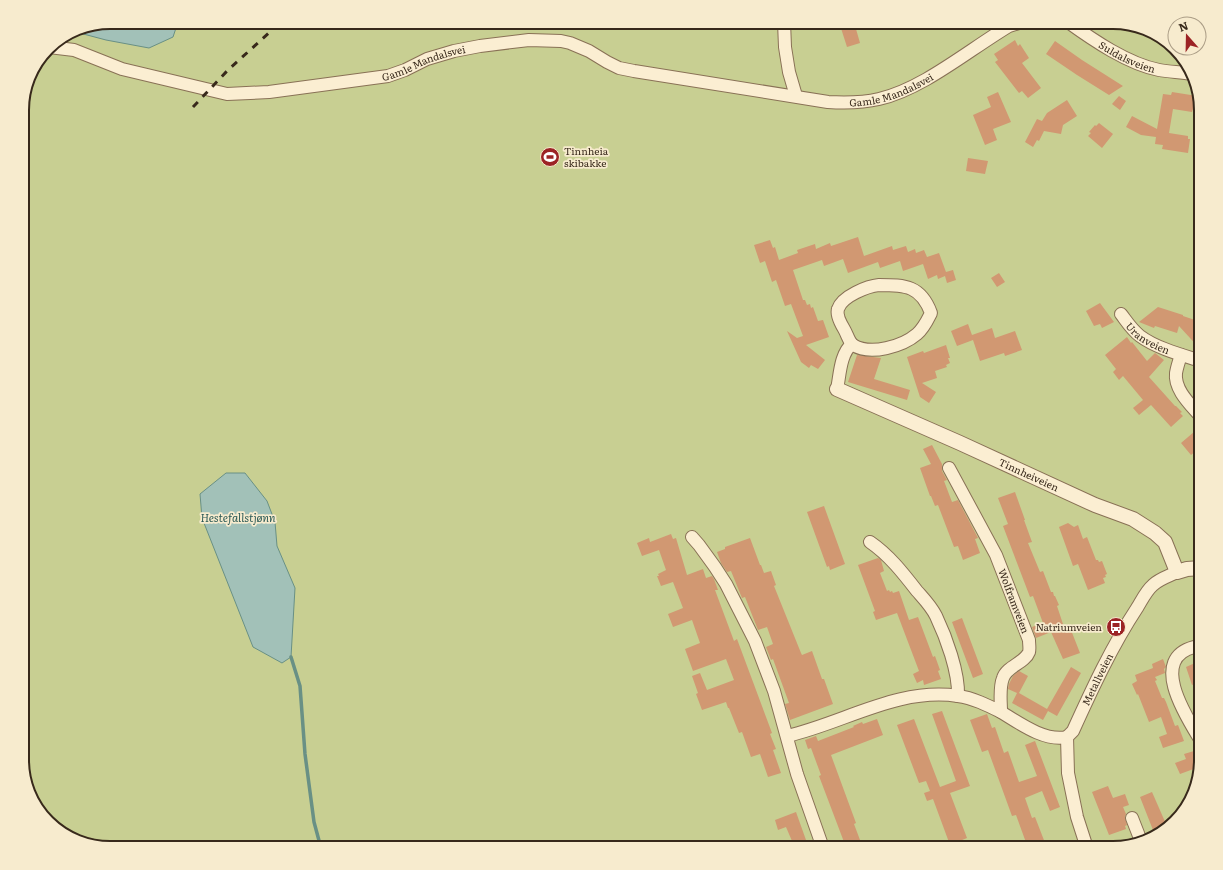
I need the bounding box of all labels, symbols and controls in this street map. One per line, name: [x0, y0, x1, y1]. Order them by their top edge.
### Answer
north arrow: [1167, 16, 1207, 56]
text: N: [1176, 17, 1190, 35]
street label: Suldalsveien: [1096, 37, 1157, 76]
street label: Gamle Mandalsvei: [381, 41, 467, 84]
street label: Gamle Mandalsvei: [849, 69, 936, 110]
place label: Tinnheia skibakke: [564, 143, 609, 170]
sports icon: Tinnheia skibakke: [539, 146, 561, 168]
street label: Uranveien: [1123, 319, 1172, 357]
street label: Tinnheiveien: [997, 454, 1062, 495]
water label: Hestefallstjønn: [200, 509, 276, 525]
street label: Wolframveien: [995, 566, 1034, 636]
bus stop icon: Natriumveien: [1105, 616, 1127, 638]
place label: Natriumveien: [1036, 619, 1102, 634]
street label: Metallveien: [1078, 650, 1116, 708]

